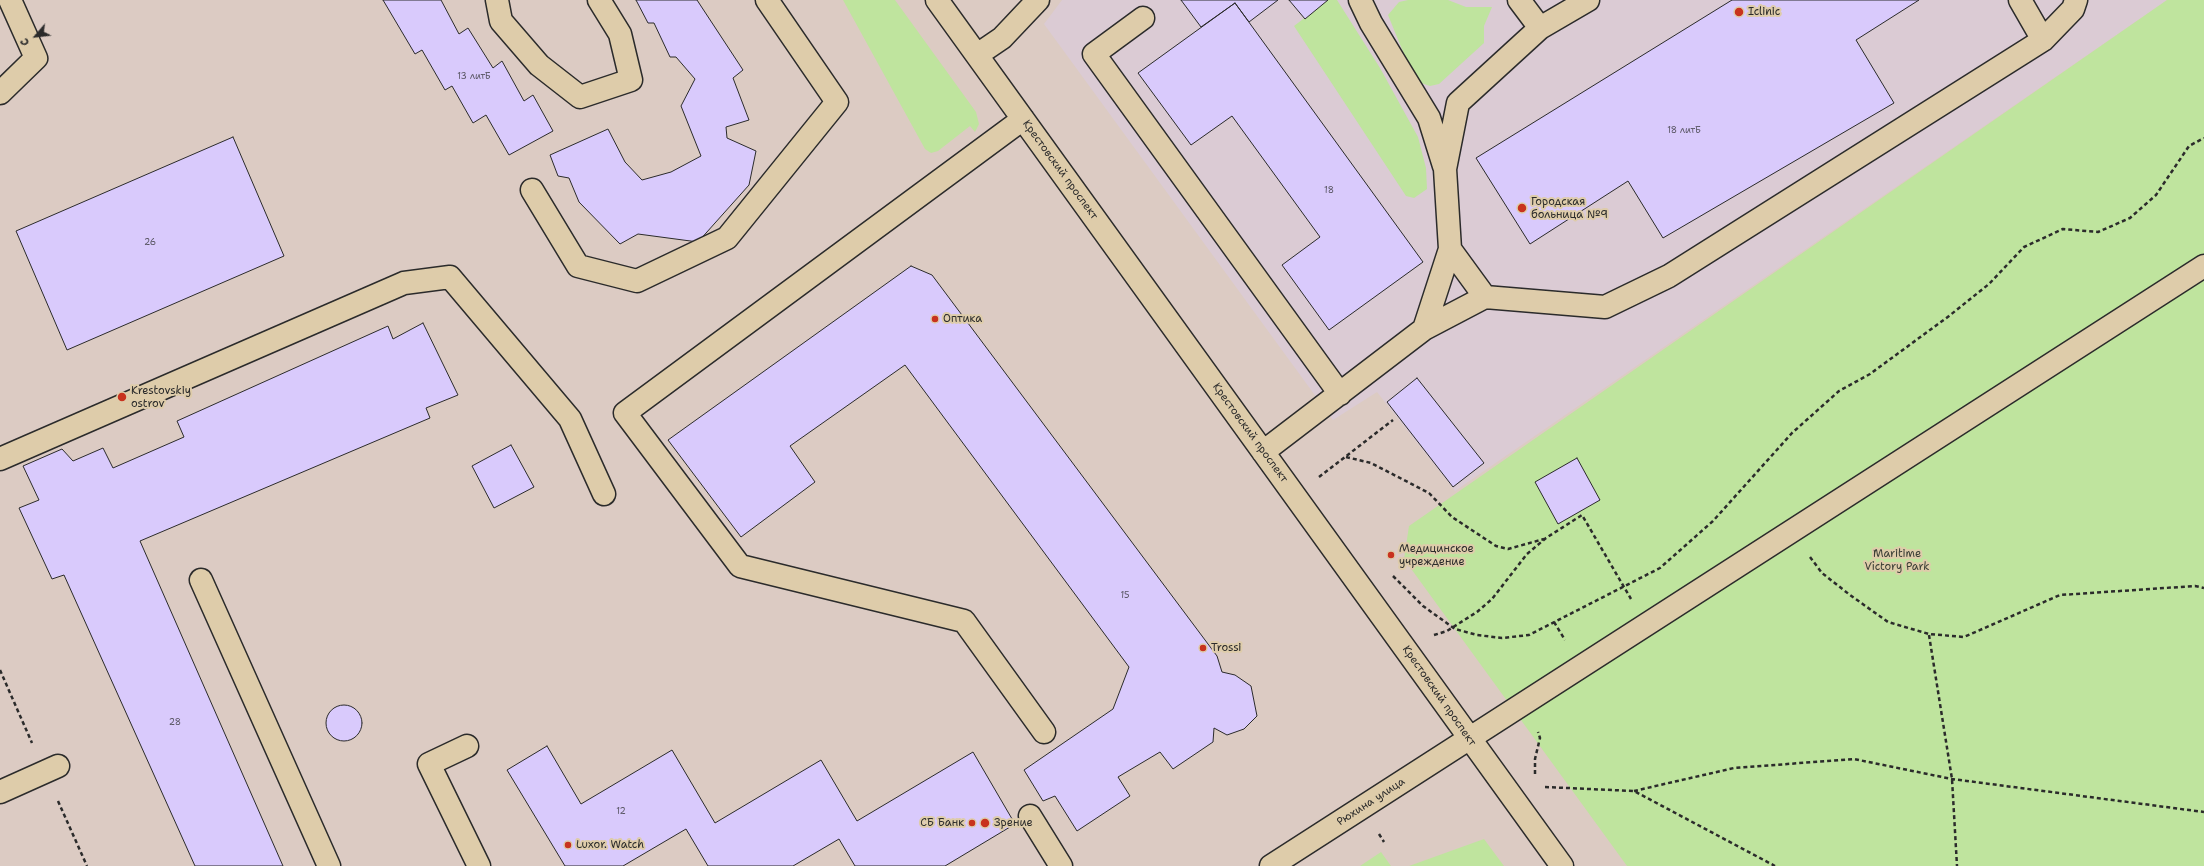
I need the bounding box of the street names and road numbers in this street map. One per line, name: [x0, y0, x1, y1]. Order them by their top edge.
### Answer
street label: Крестовский проспект: [1019, 118, 1101, 222]
street label: Крестовский проспект: [1209, 381, 1291, 485]
street label: Крестовский проспект: [1399, 643, 1479, 749]
street label: Рюхина улица: [1334, 775, 1408, 829]

